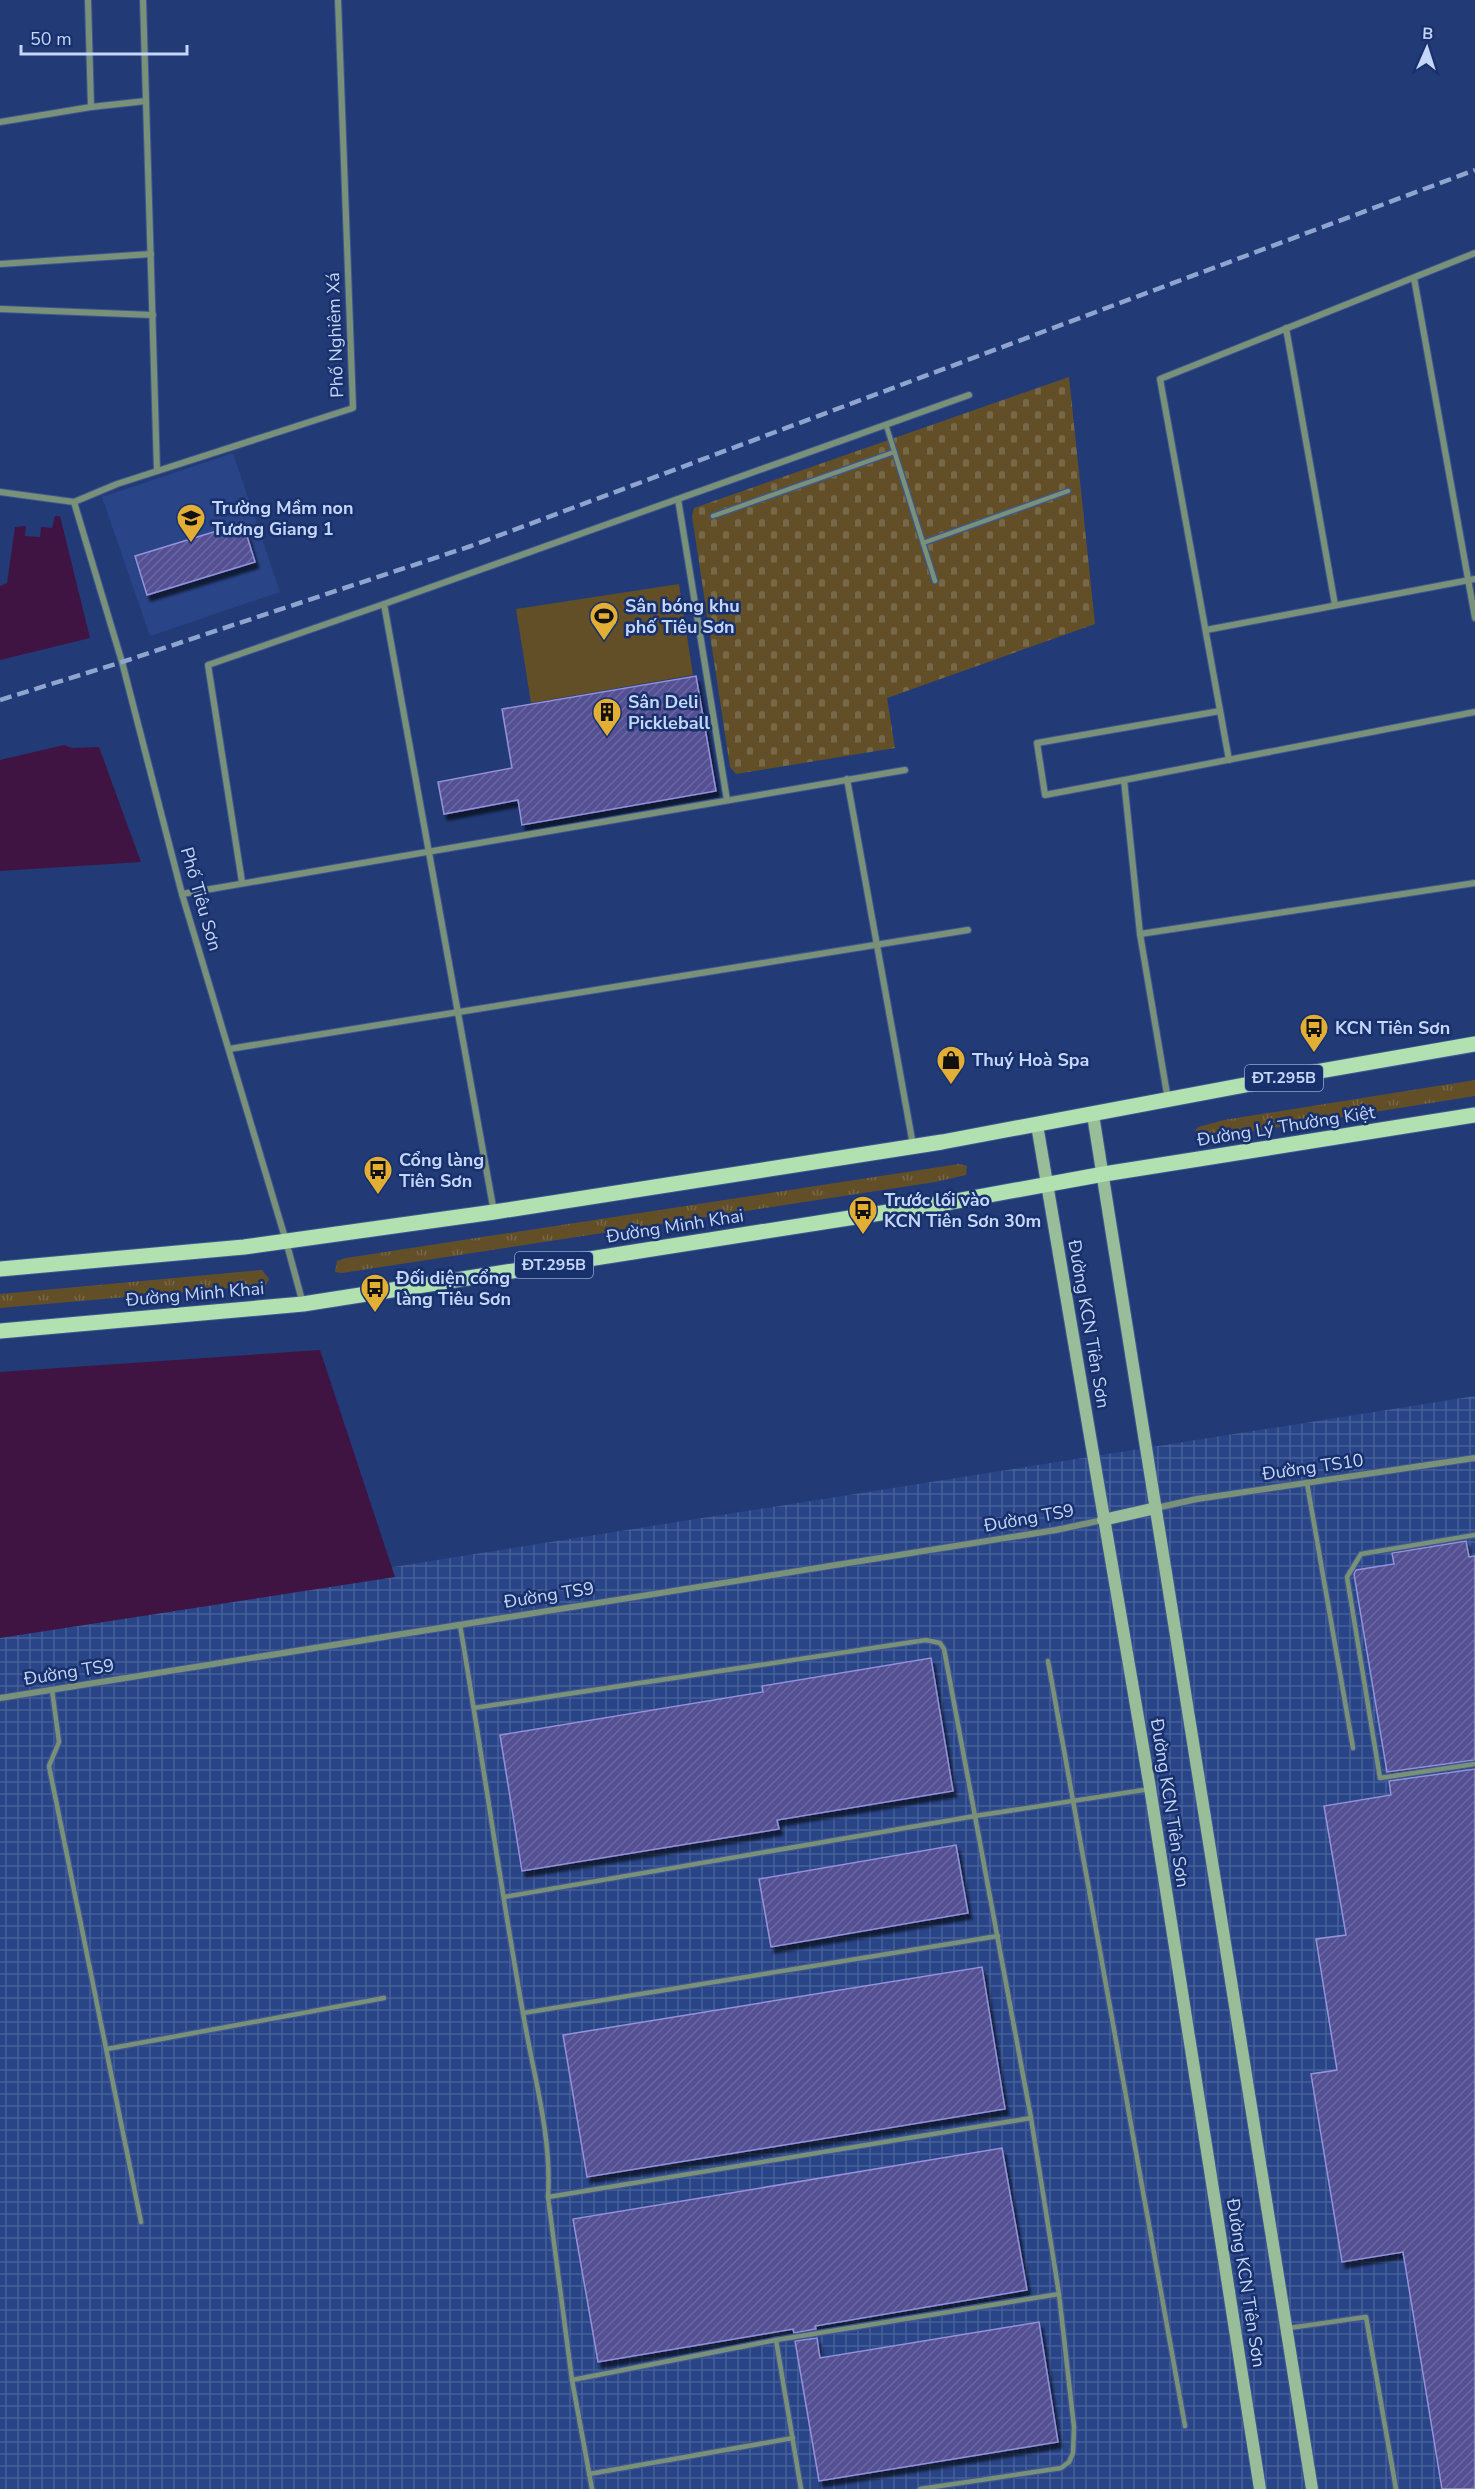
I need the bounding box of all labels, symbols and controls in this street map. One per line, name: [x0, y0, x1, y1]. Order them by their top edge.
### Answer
scale bar: [21, 18, 188, 56]
north arrow: [1397, 18, 1457, 78]
text: B: [1422, 23, 1434, 45]
text: 50 m: [30, 27, 72, 51]
street label: Phố Nghiêm Xá: [321, 272, 349, 398]
place label: Trường Mầm non Tương Giang 1: [212, 496, 353, 541]
school or university icon: Trường Mầm non Tương Giang 1: [175, 502, 207, 544]
place label: Sân bóng khu phố Tiêu Sơn: [625, 594, 740, 639]
sports icon: Sân bóng khu phố Tiêu Sơn: [588, 600, 620, 642]
place label: Sân Deli Pickleball: [628, 690, 710, 735]
building icon: Sân Deli Pickleball: [591, 696, 623, 738]
street label: Phố Tiêu Sơn: [175, 844, 227, 954]
bus stop icon: KCN Tiên Sơn: [1298, 1012, 1330, 1054]
place label: KCN Tiên Sơn: [1335, 1016, 1450, 1040]
shop icon: Thuý Hoà Spa: [935, 1044, 967, 1086]
place label: Thuý Hoà Spa: [972, 1048, 1089, 1072]
road number: ĐT.295B: [1245, 1065, 1323, 1091]
street label: Đường Lý Thường Kiệt: [1194, 1100, 1377, 1152]
place label: Cổng làng Tiên Sơn: [399, 1148, 484, 1193]
bus stop icon: Cổng làng Tiên Sơn: [362, 1154, 394, 1196]
place label: Trước lối vào KCN Tiên Sơn 30m: [884, 1188, 1041, 1233]
bus stop icon: Trước lối vào KCN Tiên Sơn 30m: [847, 1194, 879, 1236]
street label: Đường Minh Khai: [604, 1203, 745, 1249]
street label: Đường KCN Tiên Sơn: [1062, 1237, 1116, 1410]
road number: ĐT.295B: [515, 1252, 593, 1278]
place label: Đối diện cổng làng Tiêu Sơn: [395, 1266, 511, 1311]
bus stop icon: Đối diện cổng làng Tiêu Sơn: [359, 1272, 391, 1314]
street label: Đường Minh Khai: [124, 1276, 265, 1312]
street label: Đường TS10: [1260, 1448, 1365, 1486]
street label: Đường TS9: [981, 1498, 1076, 1538]
street label: Đường TS9: [501, 1576, 596, 1614]
street label: Đường TS9: [21, 1653, 116, 1691]
street label: Đường KCN Tiên Sơn: [1145, 1716, 1195, 1889]
street label: Đường KCN Tiên Sơn: [1221, 2196, 1271, 2369]

